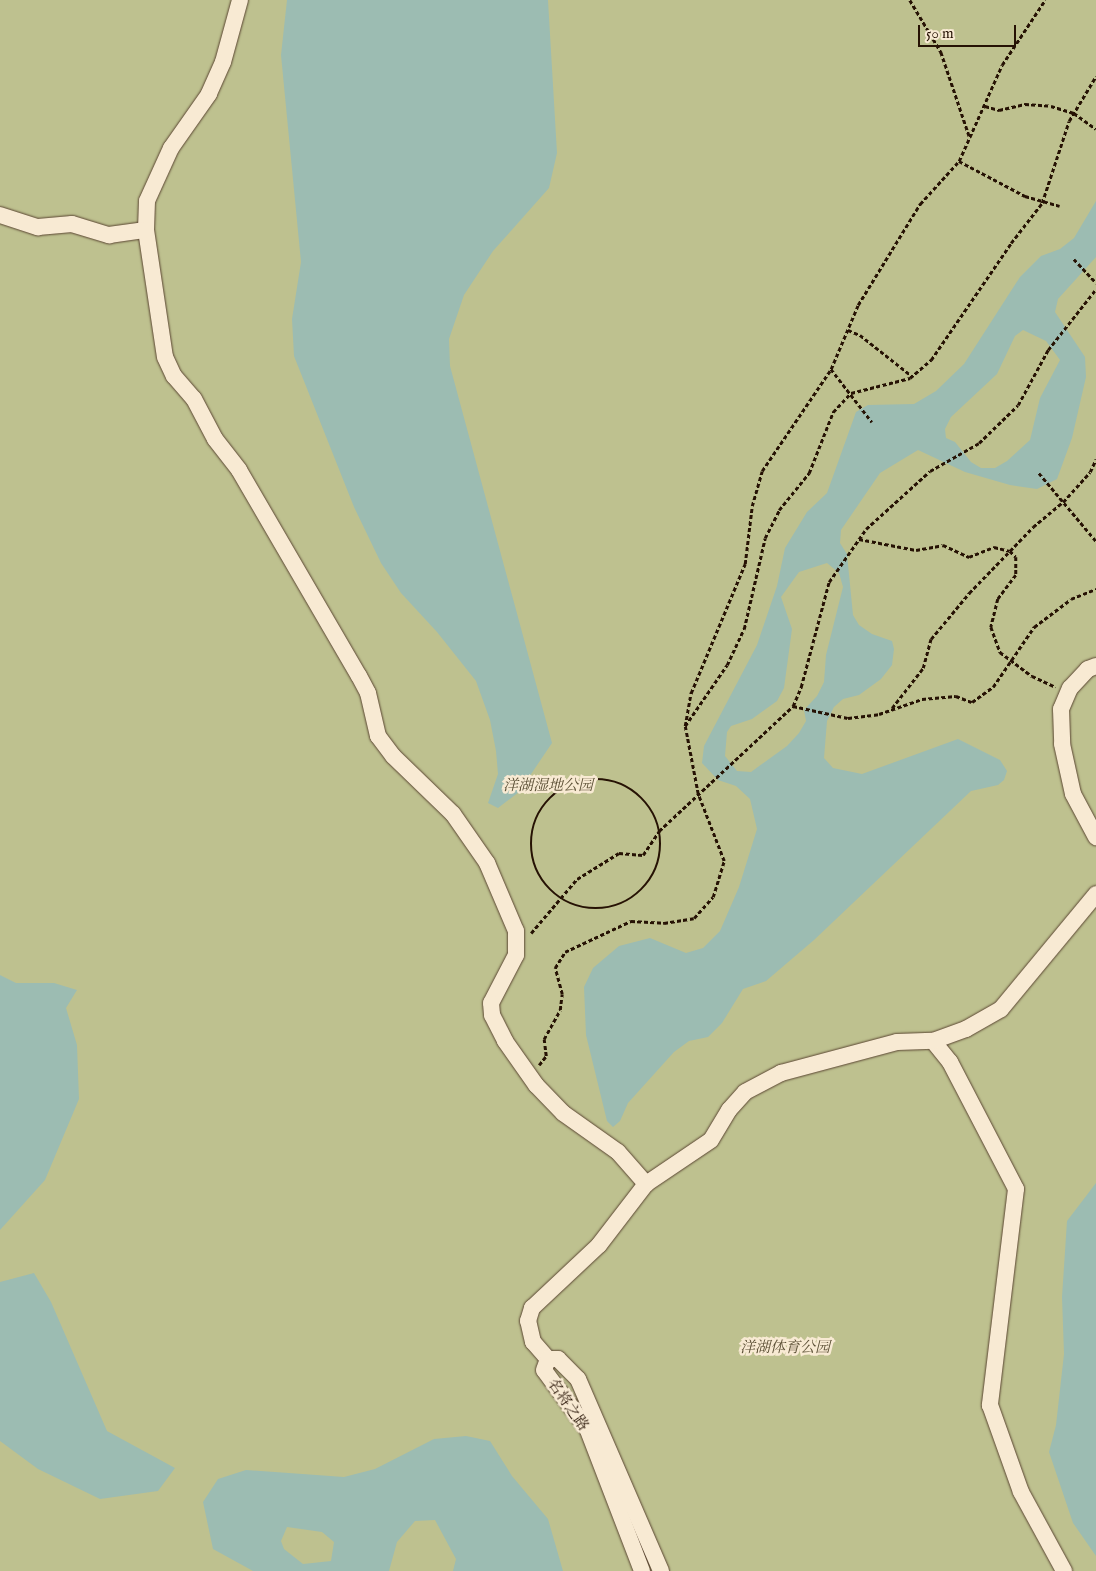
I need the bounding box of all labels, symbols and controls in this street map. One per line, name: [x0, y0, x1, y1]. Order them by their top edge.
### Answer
scale bar: [921, 15, 1018, 47]
text: 50 m: [926, 24, 954, 43]
park label: 洋湖湿地公园: [503, 777, 593, 795]
park label: 洋湖体育公园: [740, 1339, 830, 1357]
street label: 名将之路: [543, 1375, 593, 1435]

